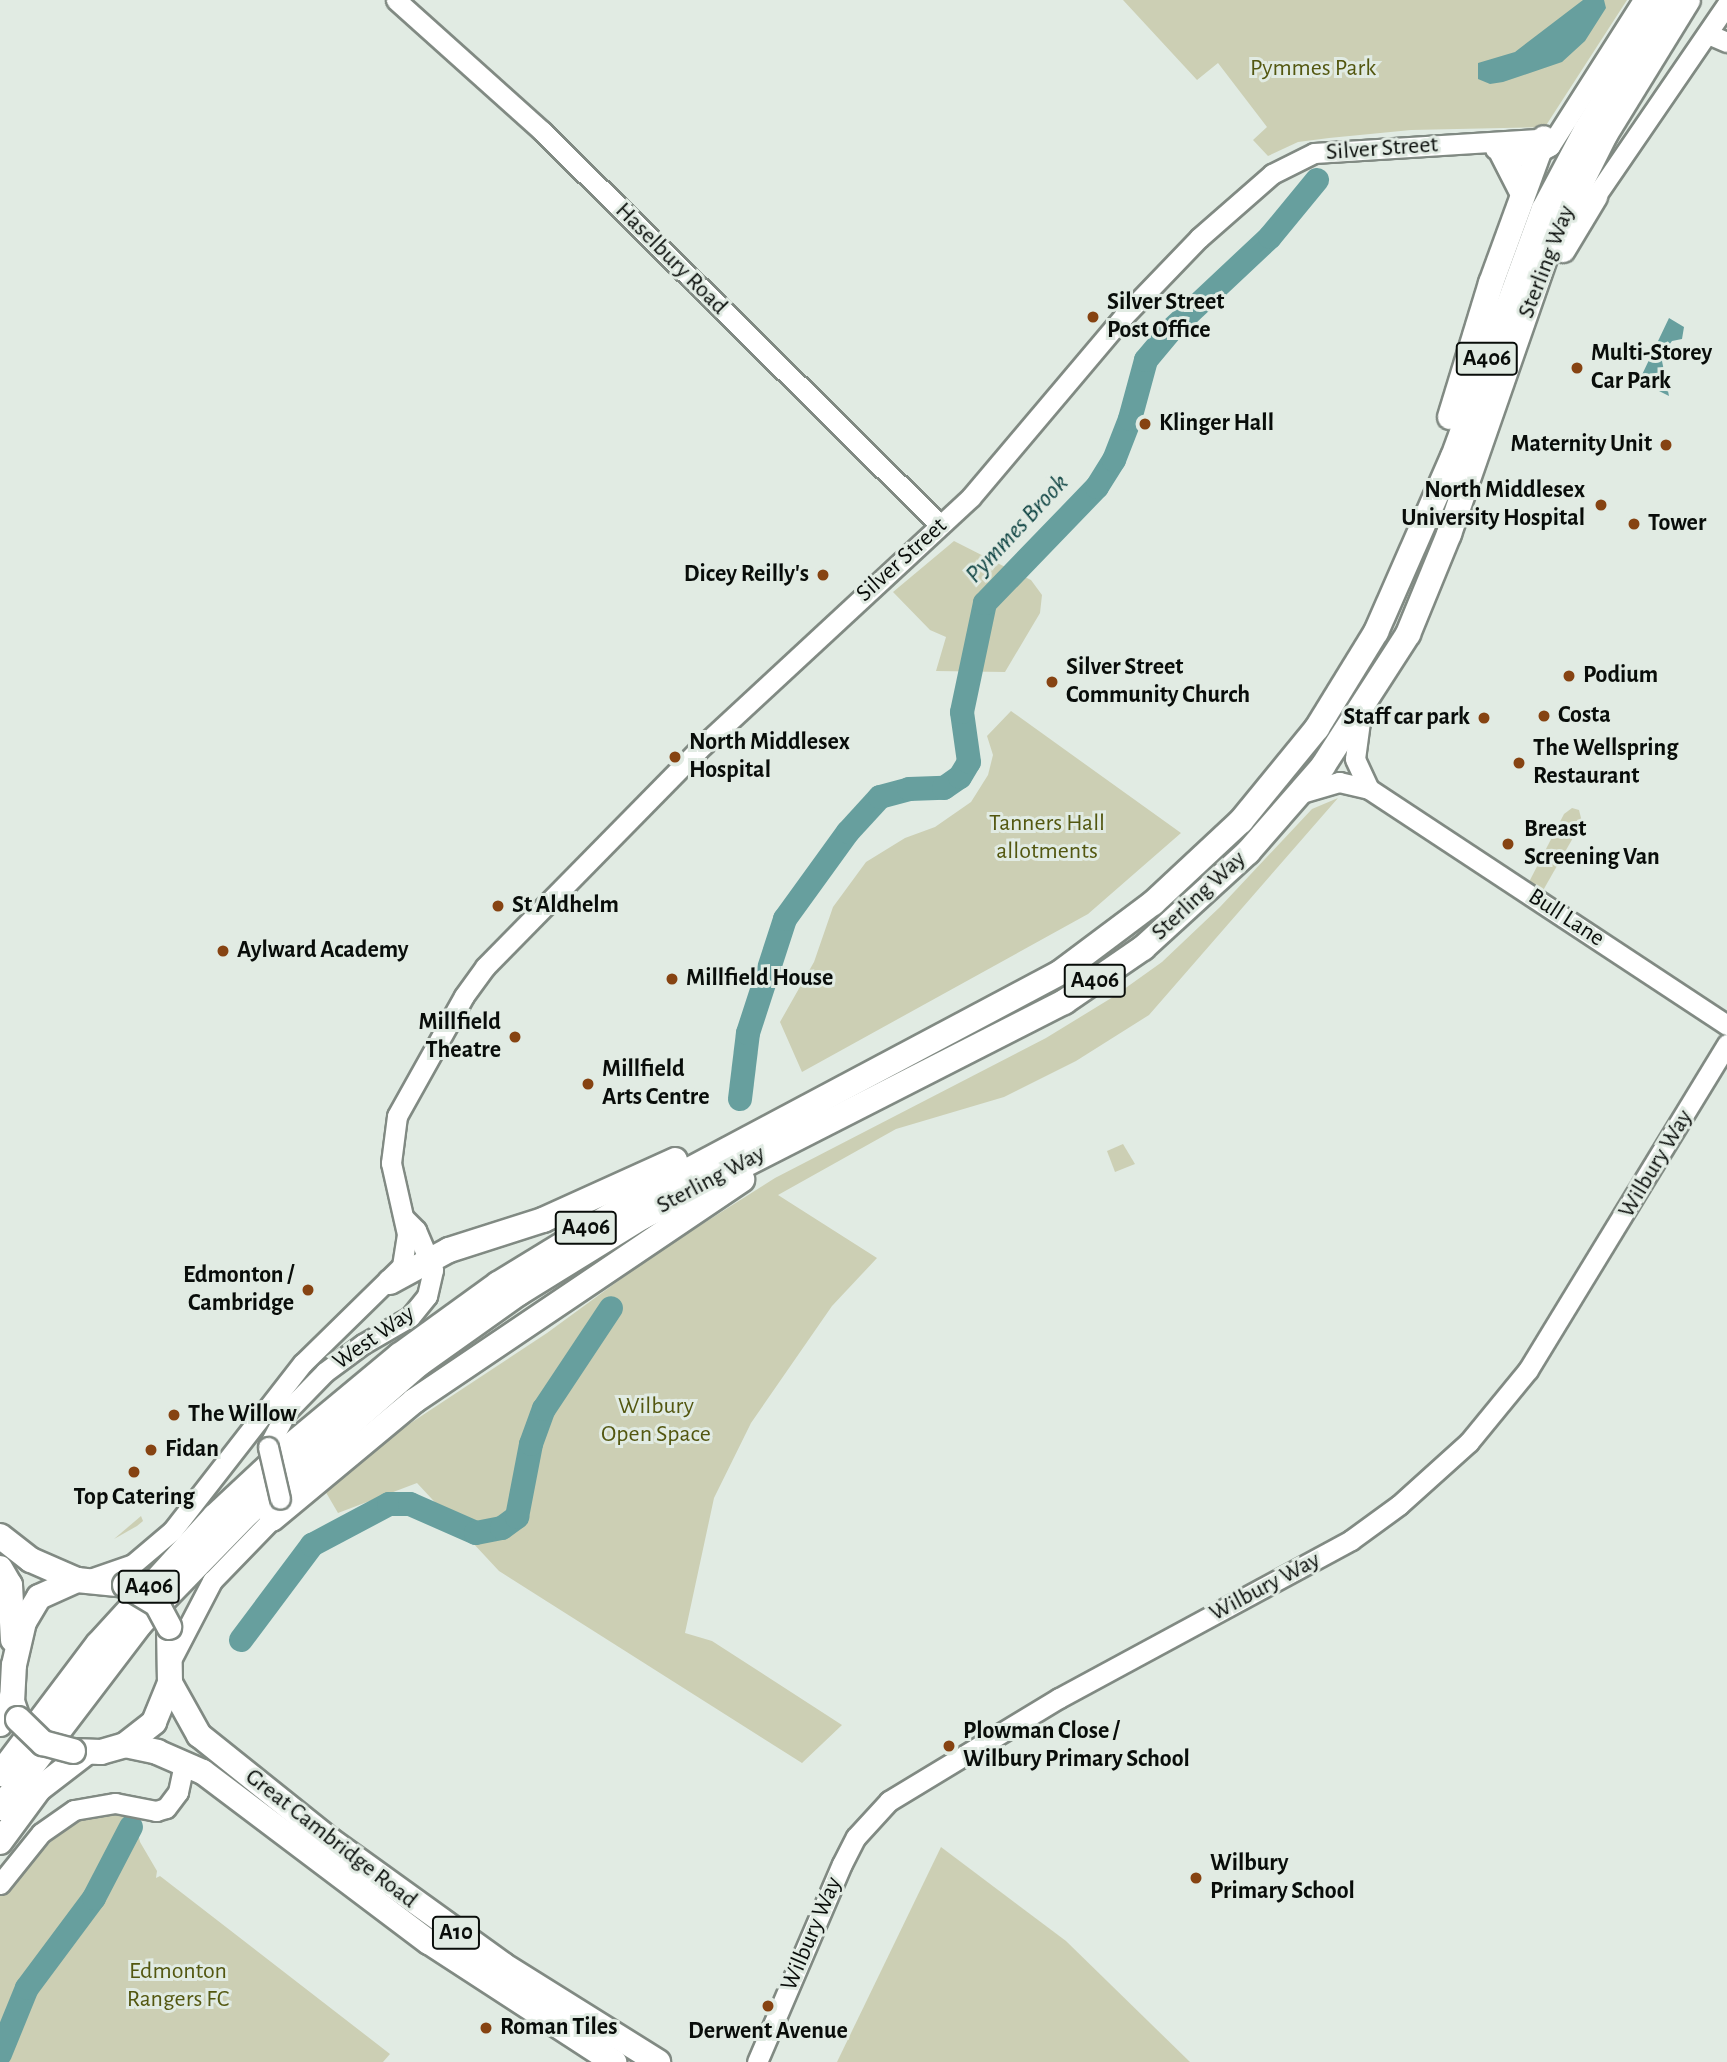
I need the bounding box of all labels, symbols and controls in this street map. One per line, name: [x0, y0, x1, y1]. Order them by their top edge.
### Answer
park label: Pymmes Park: [1250, 55, 1376, 83]
street label: Silver Street: [1325, 131, 1439, 167]
street label: Haselbury Road: [609, 197, 733, 321]
street label: Sterling Way: [1512, 202, 1582, 322]
place label: Silver Street Post Office: [1107, 289, 1224, 345]
marker: Silver Street Post Office: [1085, 309, 1101, 325]
road number: A406: [1456, 340, 1518, 378]
place label: Multi-Storey Car Park: [1591, 340, 1712, 396]
marker: Multi-Storey Car Park: [1569, 360, 1585, 376]
place label: Klinger Hall: [1159, 410, 1274, 438]
marker: Klinger Hall: [1137, 416, 1153, 432]
place label: Maternity Unit: [1511, 431, 1652, 459]
marker: Maternity Unit: [1658, 437, 1674, 453]
water label: Pymmes Brook: [959, 468, 1075, 590]
place label: North Middlesex University Hospital: [1401, 477, 1585, 533]
marker: North Middlesex University Hospital: [1591, 495, 1611, 515]
place label: Tower: [1648, 510, 1706, 538]
street label: Silver Street: [851, 512, 953, 608]
marker: Tower: [1626, 516, 1642, 532]
place label: Dicey Reilly's: [684, 561, 809, 589]
marker: Dicey Reilly's: [815, 567, 831, 583]
place label: Silver Street Community Church: [1066, 654, 1250, 710]
place label: Podium: [1583, 662, 1658, 690]
marker: Podium: [1561, 668, 1577, 684]
marker: Silver Street Community Church: [1044, 674, 1060, 690]
place label: Costa: [1558, 702, 1611, 730]
place label: Staff car park: [1343, 704, 1470, 732]
marker: Costa: [1536, 708, 1552, 724]
marker: Staff car park: [1476, 710, 1492, 726]
place label: North Middlesex Hospital: [689, 729, 850, 785]
place label: The Wellspring Restaurant: [1533, 735, 1678, 791]
marker: North Middlesex Hospital: [667, 749, 683, 765]
marker: The Wellspring Restaurant: [1511, 755, 1527, 771]
park label: Tanners Hall allotments: [989, 810, 1105, 866]
place label: Breast Screening Van: [1524, 816, 1660, 872]
marker: Breast Screening Van: [1498, 834, 1518, 854]
street label: Sterling Way: [1146, 845, 1252, 947]
street label: Bull Lane: [1522, 883, 1610, 953]
place label: St Aldhelm: [512, 892, 619, 920]
marker: St Aldhelm: [490, 898, 506, 914]
place label: Aylward Academy: [237, 937, 409, 965]
marker: Aylward Academy: [215, 943, 231, 959]
road number: A406: [1064, 962, 1126, 1000]
place label: Millfield House: [686, 965, 833, 993]
marker: Millfield House: [664, 971, 680, 987]
place label: Millfield Theatre: [418, 1009, 501, 1065]
marker: Millfield Theatre: [507, 1029, 523, 1045]
place label: Millfield Arts Centre: [602, 1056, 709, 1112]
marker: Millfield Arts Centre: [580, 1076, 596, 1092]
street label: Wilbury Way: [1613, 1105, 1699, 1223]
street label: Sterling Way: [652, 1139, 770, 1221]
road number: A406: [554, 1208, 618, 1247]
place label: Edmonton / Cambridge: [183, 1262, 294, 1318]
marker: Edmonton / Cambridge: [300, 1282, 316, 1298]
street label: West Way: [328, 1300, 420, 1376]
park label: Wilbury Open Space: [601, 1393, 711, 1449]
place label: The Willow: [188, 1401, 297, 1429]
marker: The Willow: [166, 1407, 182, 1423]
place label: Fidan: [165, 1436, 219, 1464]
marker: Fidan: [143, 1442, 159, 1458]
marker: Top Catering: [126, 1464, 142, 1480]
place label: Top Catering: [73, 1484, 195, 1512]
street label: Wilbury Way: [1205, 1546, 1325, 1628]
road number: A406: [118, 1568, 180, 1606]
place label: Plowman Close / Wilbury Primary School: [963, 1718, 1190, 1774]
marker: Plowman Close / Wilbury Primary School: [941, 1738, 957, 1754]
street label: Great Cambridge Road: [239, 1763, 423, 1915]
place label: Wilbury Primary School: [1210, 1850, 1355, 1906]
marker: Wilbury Primary School: [1188, 1870, 1204, 1886]
street label: Wilbury Way: [775, 1873, 849, 1995]
road number: A10: [432, 1914, 480, 1952]
park label: Edmonton Rangers FC: [127, 1958, 229, 2014]
marker: Derwent Avenue: [760, 1998, 776, 2014]
place label: Roman Tiles: [500, 2014, 617, 2042]
place label: Derwent Avenue: [688, 2018, 848, 2046]
marker: Roman Tiles: [478, 2020, 494, 2036]

